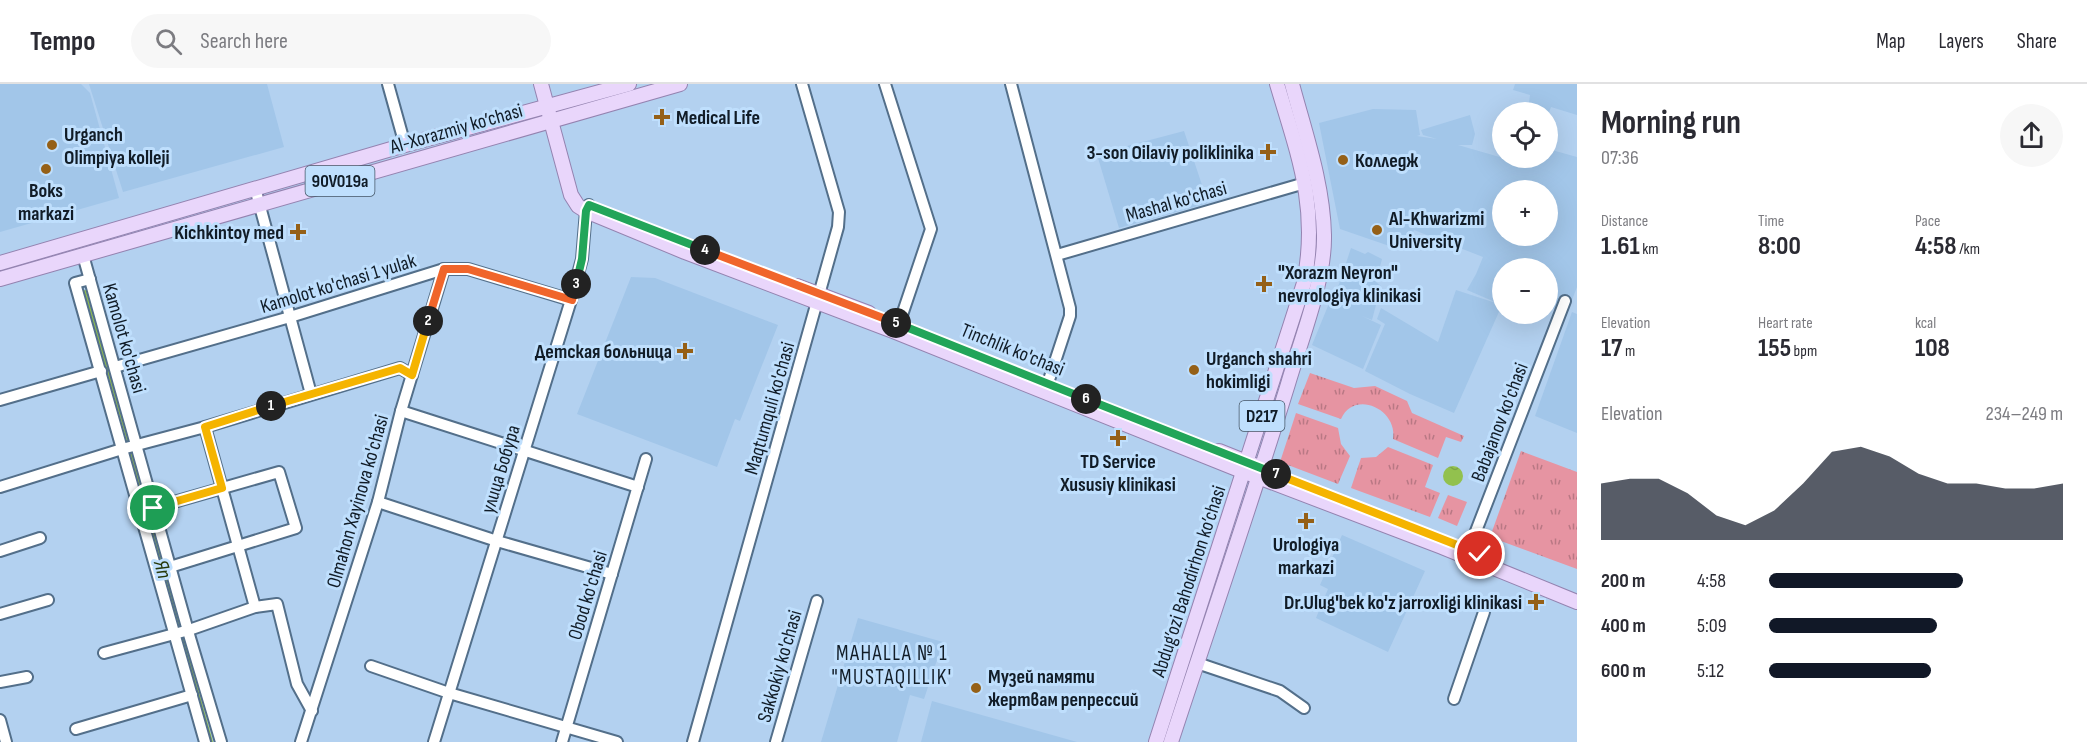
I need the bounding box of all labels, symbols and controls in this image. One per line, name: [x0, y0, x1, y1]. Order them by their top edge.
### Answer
search box: [131, 14, 551, 68]
text: Tempo: [30, 25, 95, 58]
icon: search: [152, 25, 185, 58]
text: Search here: [200, 28, 288, 55]
text: Map: [1876, 29, 1905, 54]
text: Layers: [1938, 29, 1984, 54]
text: Share: [2017, 29, 2057, 54]
street label: Al-Xorazmiy ko’chasi: [386, 99, 525, 160]
map controls: [1492, 102, 1558, 324]
button: locate: [1492, 102, 1558, 168]
text: Morning run: [1601, 103, 1741, 143]
button: share: [2000, 104, 2063, 167]
place label: Medical Life: [676, 106, 760, 130]
marker: Medical Life: [653, 108, 671, 126]
place label: Urganch Olimpiya kolleji: [64, 123, 170, 170]
marker: Urganch Olimpiya kolleji: [45, 138, 59, 152]
place label: 3-son Oilaviy poliklinika: [1086, 141, 1254, 165]
marker: 3-son Oilaviy poliklinika: [1259, 143, 1277, 161]
text: 07:36: [1601, 146, 1639, 170]
place label: Колледж: [1355, 149, 1419, 173]
marker: Колледж: [1336, 153, 1350, 167]
marker: Boks markazi: [39, 162, 53, 176]
road number: 90V019a: [306, 166, 374, 196]
street label: Mashal ko'chasi: [1123, 176, 1229, 228]
place label: Boks markazi: [18, 179, 74, 226]
button: +: [1492, 180, 1558, 246]
place label: Al-Khwarizmi University: [1388, 207, 1484, 254]
text: Distance: [1601, 212, 1648, 231]
text: Time: [1758, 212, 1784, 231]
text: Pace: [1915, 212, 1940, 231]
place label: Kichkintoy med: [174, 221, 284, 245]
marker: Kichkintoy med: [289, 223, 307, 241]
marker: Al-Khwarizmi University: [1370, 223, 1384, 237]
text: 1.61: [1601, 231, 1640, 262]
text: 8:00: [1758, 231, 1801, 262]
text: 4:58: [1915, 231, 1957, 262]
pin: 4: [690, 235, 720, 265]
text: 4: [701, 240, 709, 259]
text: km: [1640, 240, 1659, 259]
text: /km: [1957, 240, 1980, 259]
street label: Kamolot ko'chasi 1 yulak: [258, 249, 419, 319]
button: −: [1492, 258, 1558, 324]
place label: "Xorazm Neyron" nevrologiya klinikasi: [1278, 261, 1421, 308]
pin: 3: [561, 269, 591, 299]
text: 3: [572, 274, 580, 293]
marker: "Xorazm Neyron" nevrologiya klinikasi: [1255, 275, 1273, 293]
street label: Kamolot ko'chasi: [97, 281, 151, 396]
pin: 2: [413, 306, 443, 336]
pin: 5: [881, 308, 911, 338]
text: 2: [424, 311, 432, 330]
text: 5: [892, 313, 900, 332]
text: Elevation: [1601, 314, 1650, 333]
text: Heart rate: [1758, 314, 1813, 333]
text: kcal: [1915, 314, 1936, 333]
street label: Tinchlik ko'chasi: [957, 318, 1068, 382]
text: 17: [1601, 333, 1622, 364]
text: 155: [1758, 333, 1791, 364]
text: 108: [1915, 333, 1950, 364]
street label: Maqtumquli ko'chasi: [740, 339, 800, 477]
place label: Детская больница: [535, 340, 672, 364]
marker: Детская больница: [676, 342, 694, 360]
text: m: [1622, 342, 1635, 361]
text: bpm: [1791, 342, 1817, 361]
place label: Urganch shahri hokimligi: [1206, 347, 1312, 394]
street label: Babajanov ko'chasi: [1466, 359, 1534, 485]
marker: Urganch shahri hokimligi: [1187, 363, 1201, 377]
pin: 6: [1071, 384, 1101, 414]
text: 6: [1082, 389, 1090, 408]
pin: 1: [256, 391, 286, 421]
text: 1: [268, 396, 274, 415]
road number: D217: [1240, 401, 1284, 431]
text: Elevation: [1601, 402, 1663, 426]
text: 234–249 m: [1985, 402, 2063, 426]
street label: Olmahon Xayinova ko'chasi: [322, 412, 394, 591]
street label: улица Бобура: [476, 422, 526, 516]
marker: TD Service Xususiy klinikasi: [1109, 429, 1127, 447]
place label: TD Service Xususiy klinikasi: [1059, 450, 1176, 497]
pin: 7: [1261, 459, 1291, 489]
text: 7: [1273, 464, 1279, 483]
pin: [127, 482, 178, 533]
street label: Abdug’ozi Bahodirhon ko’chasi: [1146, 483, 1231, 681]
icon: arrive: [136, 491, 169, 524]
marker: Urologiya markazi: [1297, 512, 1315, 530]
pin: [1454, 528, 1505, 579]
place label: Urologiya markazi: [1273, 533, 1339, 580]
icon: check: [1463, 537, 1496, 570]
street label: Obod ko'chasi: [563, 548, 613, 643]
water label: Яп: [148, 556, 177, 582]
text: 200 m: [1601, 569, 1645, 593]
text: 4:58: [1697, 569, 1726, 593]
place label: Dr.Ulug'bek ko'z jarroxligi klinikasi: [1284, 591, 1522, 615]
marker: Dr.Ulug'bek ko'z jarroxligi klinikasi: [1527, 593, 1545, 611]
street label: Sakkokiy ko'chasi: [752, 607, 807, 725]
text: 400 m: [1601, 614, 1646, 638]
text: 5:09: [1697, 614, 1727, 638]
district label: MAHALLA № 1 "MUSTAQILLIK': [831, 641, 953, 690]
text: 600 m: [1601, 659, 1646, 683]
text: 5:12: [1697, 659, 1724, 683]
place label: Музей памяти жертвам репрессий: [988, 665, 1138, 712]
marker: Музей памяти жертвам репрессий: [969, 681, 983, 695]

